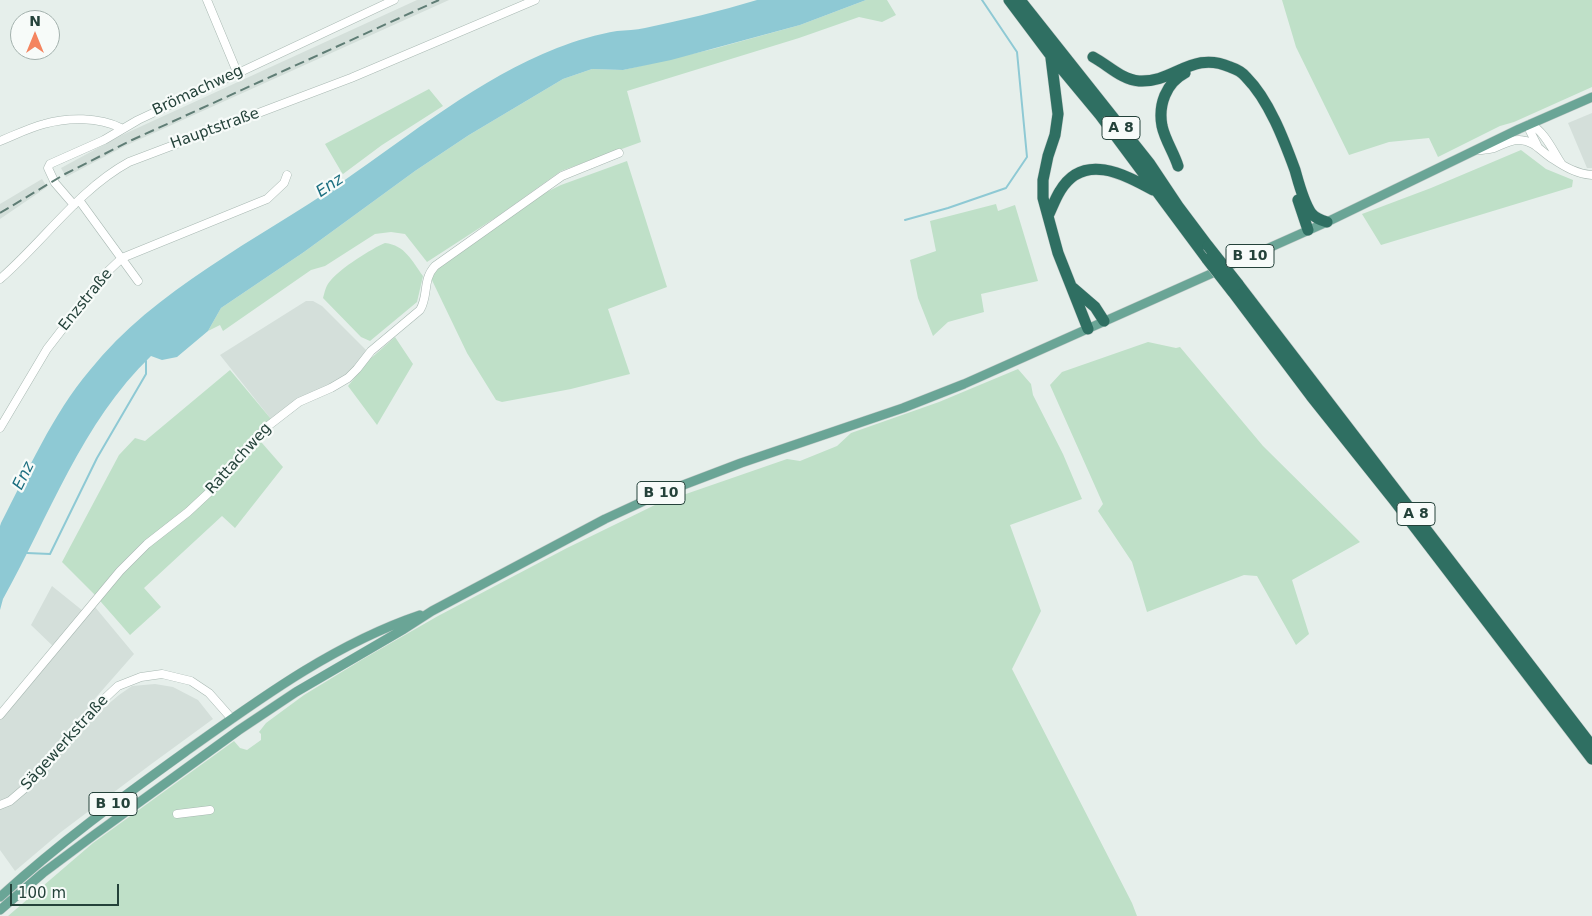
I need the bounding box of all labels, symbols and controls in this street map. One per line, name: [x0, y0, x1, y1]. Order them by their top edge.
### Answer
north arrow: [10, 10, 60, 60]
text: N: [29, 13, 41, 29]
street label: Brömachweg: [150, 62, 246, 120]
street label: Hauptstraße: [168, 105, 262, 153]
road number: A 8: [1102, 116, 1140, 140]
water label: Enz: [313, 170, 347, 202]
road number: B 10: [1226, 245, 1274, 268]
street label: Enzstraße: [56, 265, 116, 335]
street label: Rattachweg: [203, 420, 275, 498]
water label: Enz: [9, 459, 39, 493]
road number: B 10: [637, 482, 685, 504]
road number: A 8: [1397, 502, 1435, 526]
street label: Sägewerkstraße: [18, 692, 112, 794]
road number: B 10: [89, 792, 137, 816]
scale bar: [12, 874, 121, 906]
text: 100 m: [18, 884, 66, 902]

